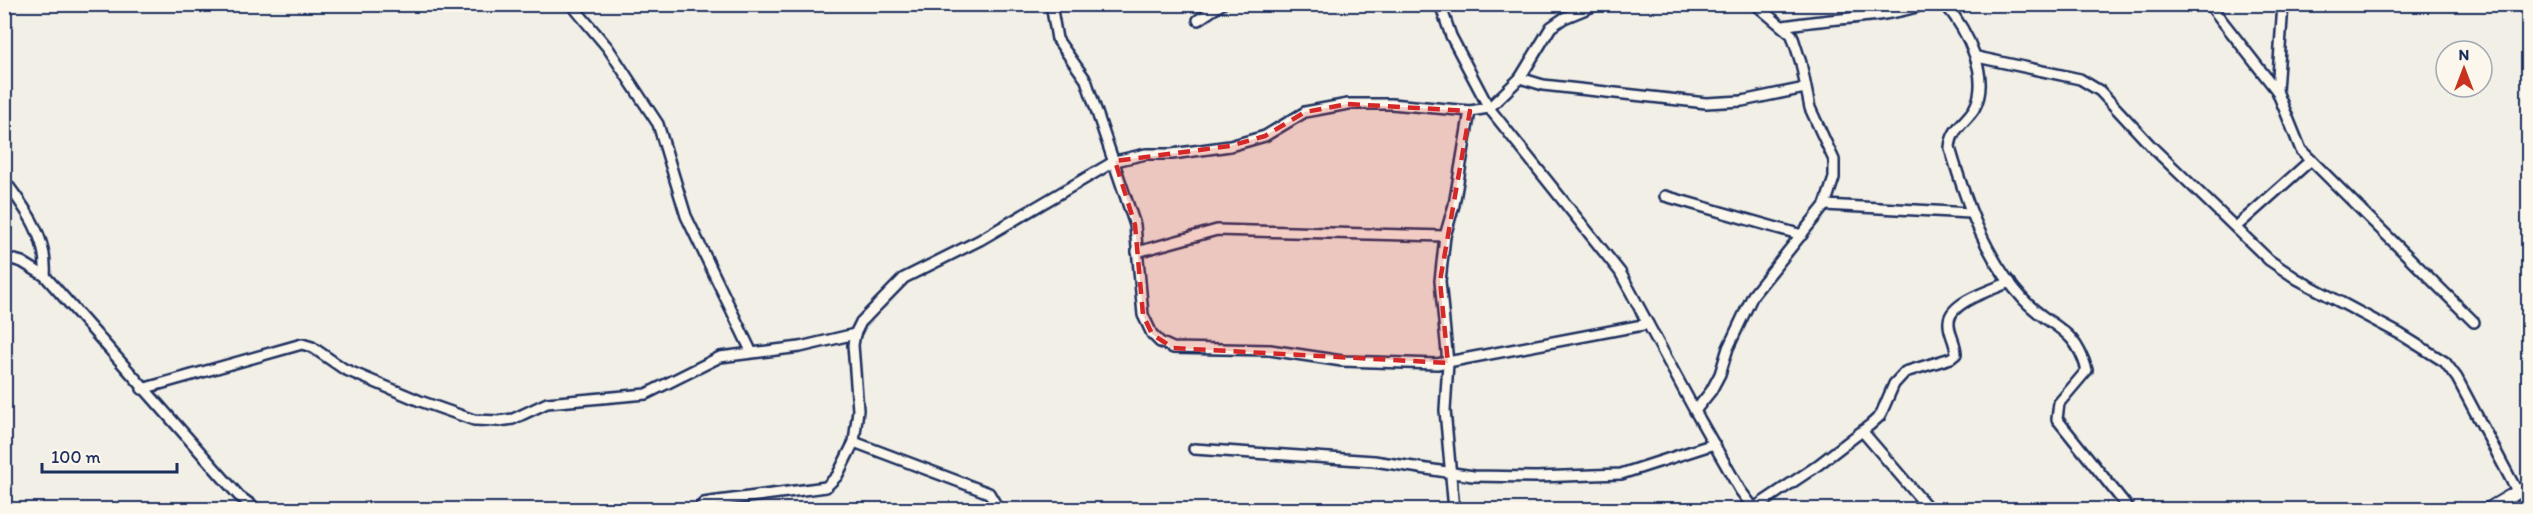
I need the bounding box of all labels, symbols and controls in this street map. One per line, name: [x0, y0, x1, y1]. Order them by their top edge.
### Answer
north arrow: [2434, 39, 2494, 99]
text: N: [2459, 45, 2469, 64]
scale bar: [42, 436, 177, 474]
text: 100 m: [51, 446, 101, 468]

